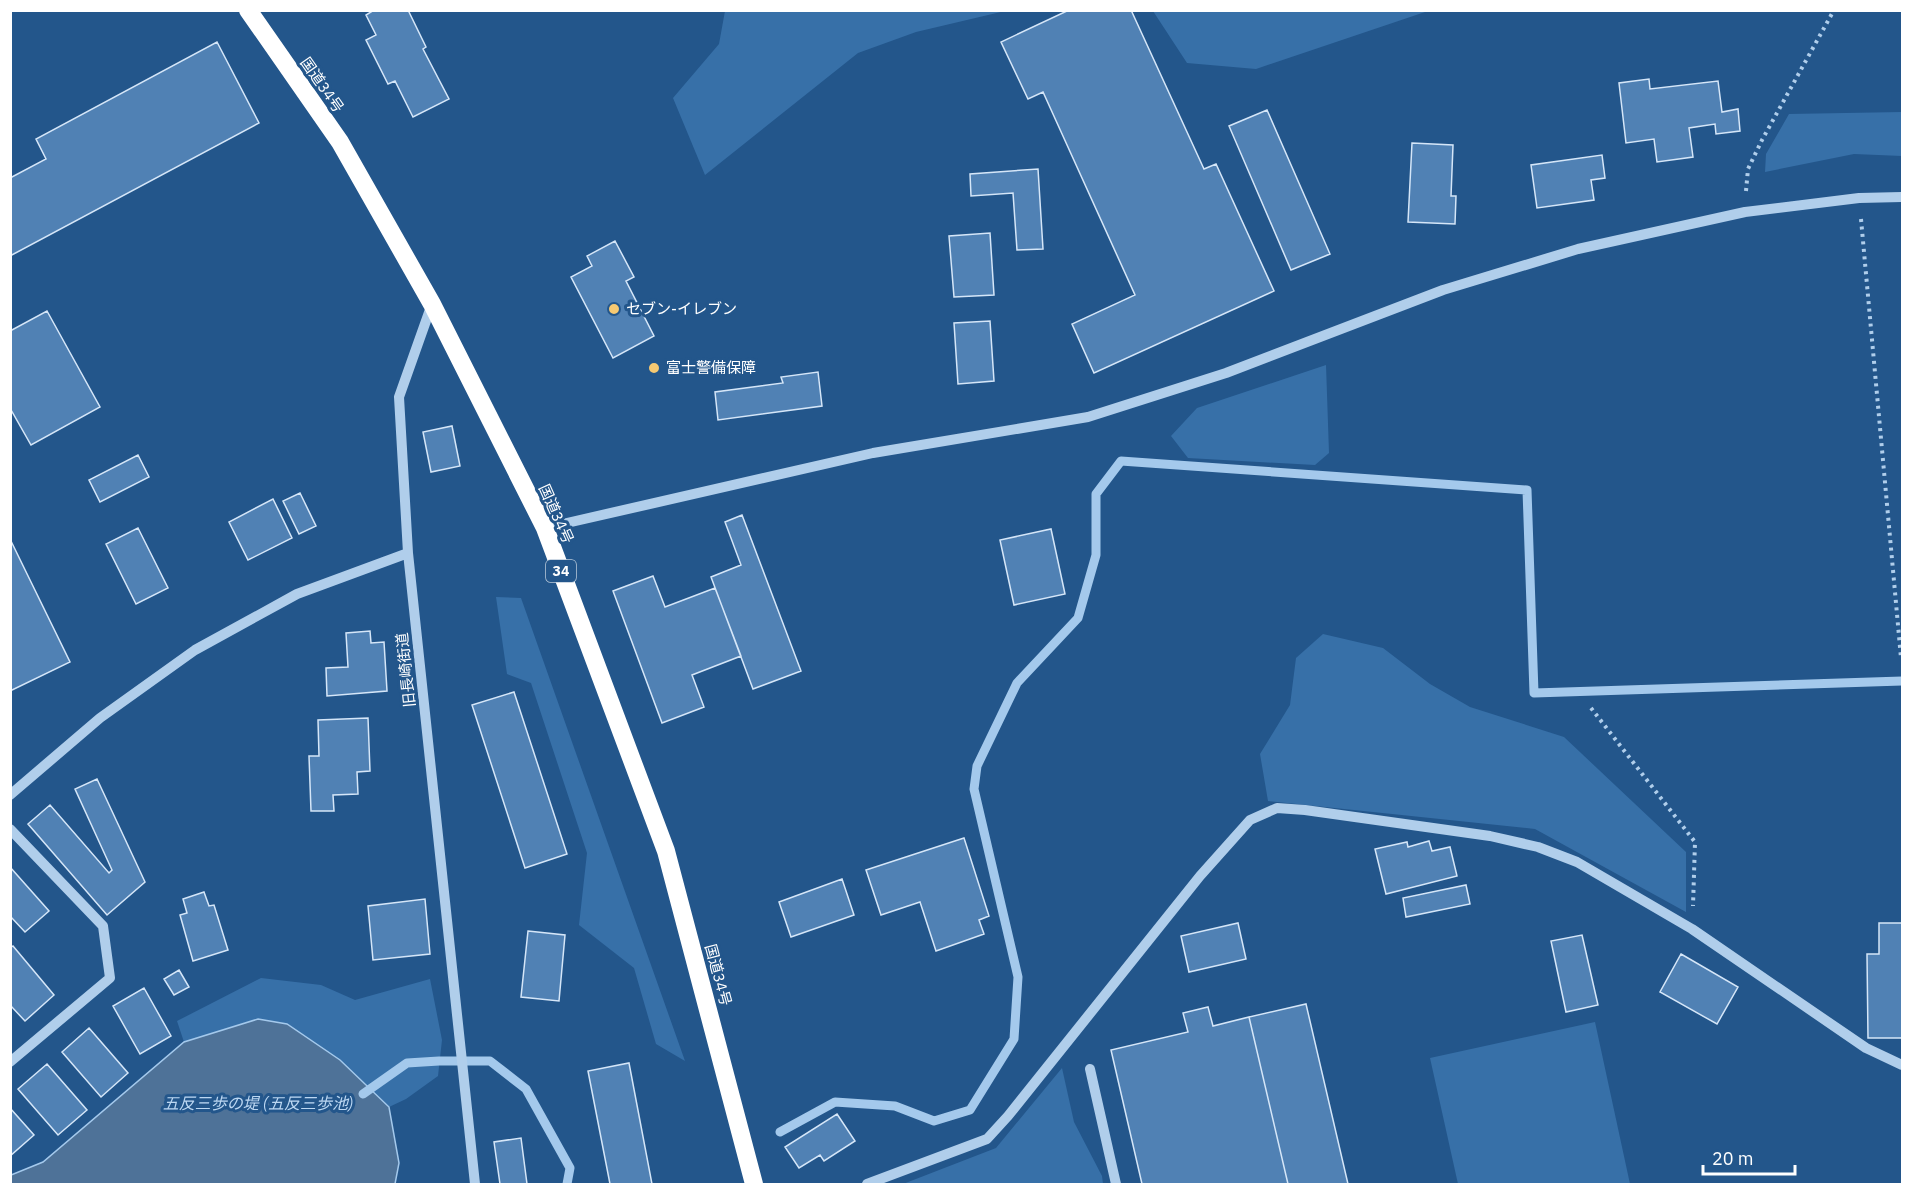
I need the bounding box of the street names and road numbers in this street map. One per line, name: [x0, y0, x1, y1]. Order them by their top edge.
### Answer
street label: 国道34号: [297, 53, 348, 116]
street label: 国道34号: [535, 481, 578, 546]
road number: 34: [546, 560, 576, 582]
street label: 旧長崎街道: [392, 632, 419, 708]
street label: 国道34号: [701, 942, 736, 1008]

